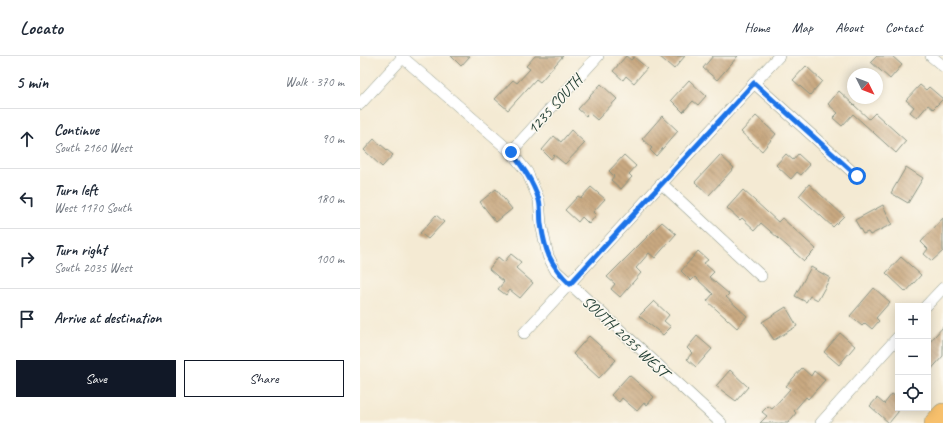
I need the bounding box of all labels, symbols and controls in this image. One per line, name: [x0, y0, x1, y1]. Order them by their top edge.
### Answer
text: Locato: [20, 16, 63, 40]
text: Home: [744, 19, 770, 36]
text: Map: [792, 19, 813, 36]
text: About: [835, 19, 863, 36]
text: Contact: [885, 19, 923, 36]
north arrow: [847, 68, 883, 104]
street label: 1235 SOUTH: [523, 69, 589, 138]
text: 5 min: [16, 72, 48, 93]
text: Walk · 370 m: [285, 74, 344, 90]
text: Continue: [54, 121, 99, 140]
icon: ahead: [16, 128, 38, 150]
text: 90 m: [322, 131, 344, 147]
text: South 2160 West: [54, 140, 132, 156]
route end: [502, 143, 520, 161]
route start: [848, 167, 866, 185]
text: Turn left: [54, 181, 97, 200]
icon: left: [16, 188, 38, 210]
text: 180 m: [316, 191, 344, 207]
text: West 1170 South: [54, 200, 132, 216]
text: Turn right: [54, 241, 107, 260]
icon: right: [16, 248, 38, 270]
text: 100 m: [316, 251, 344, 267]
text: South 2035 West: [54, 260, 132, 276]
street label: SOUTH 2035 WEST: [578, 291, 676, 385]
map controls: [895, 303, 931, 411]
button: +: [895, 303, 931, 339]
icon: arrive: [16, 308, 38, 330]
text: Arrive at destination: [54, 309, 161, 328]
button: −: [895, 339, 931, 375]
button: Save: [16, 360, 176, 397]
button: Share: [184, 360, 344, 397]
button: locate: [895, 375, 931, 411]

